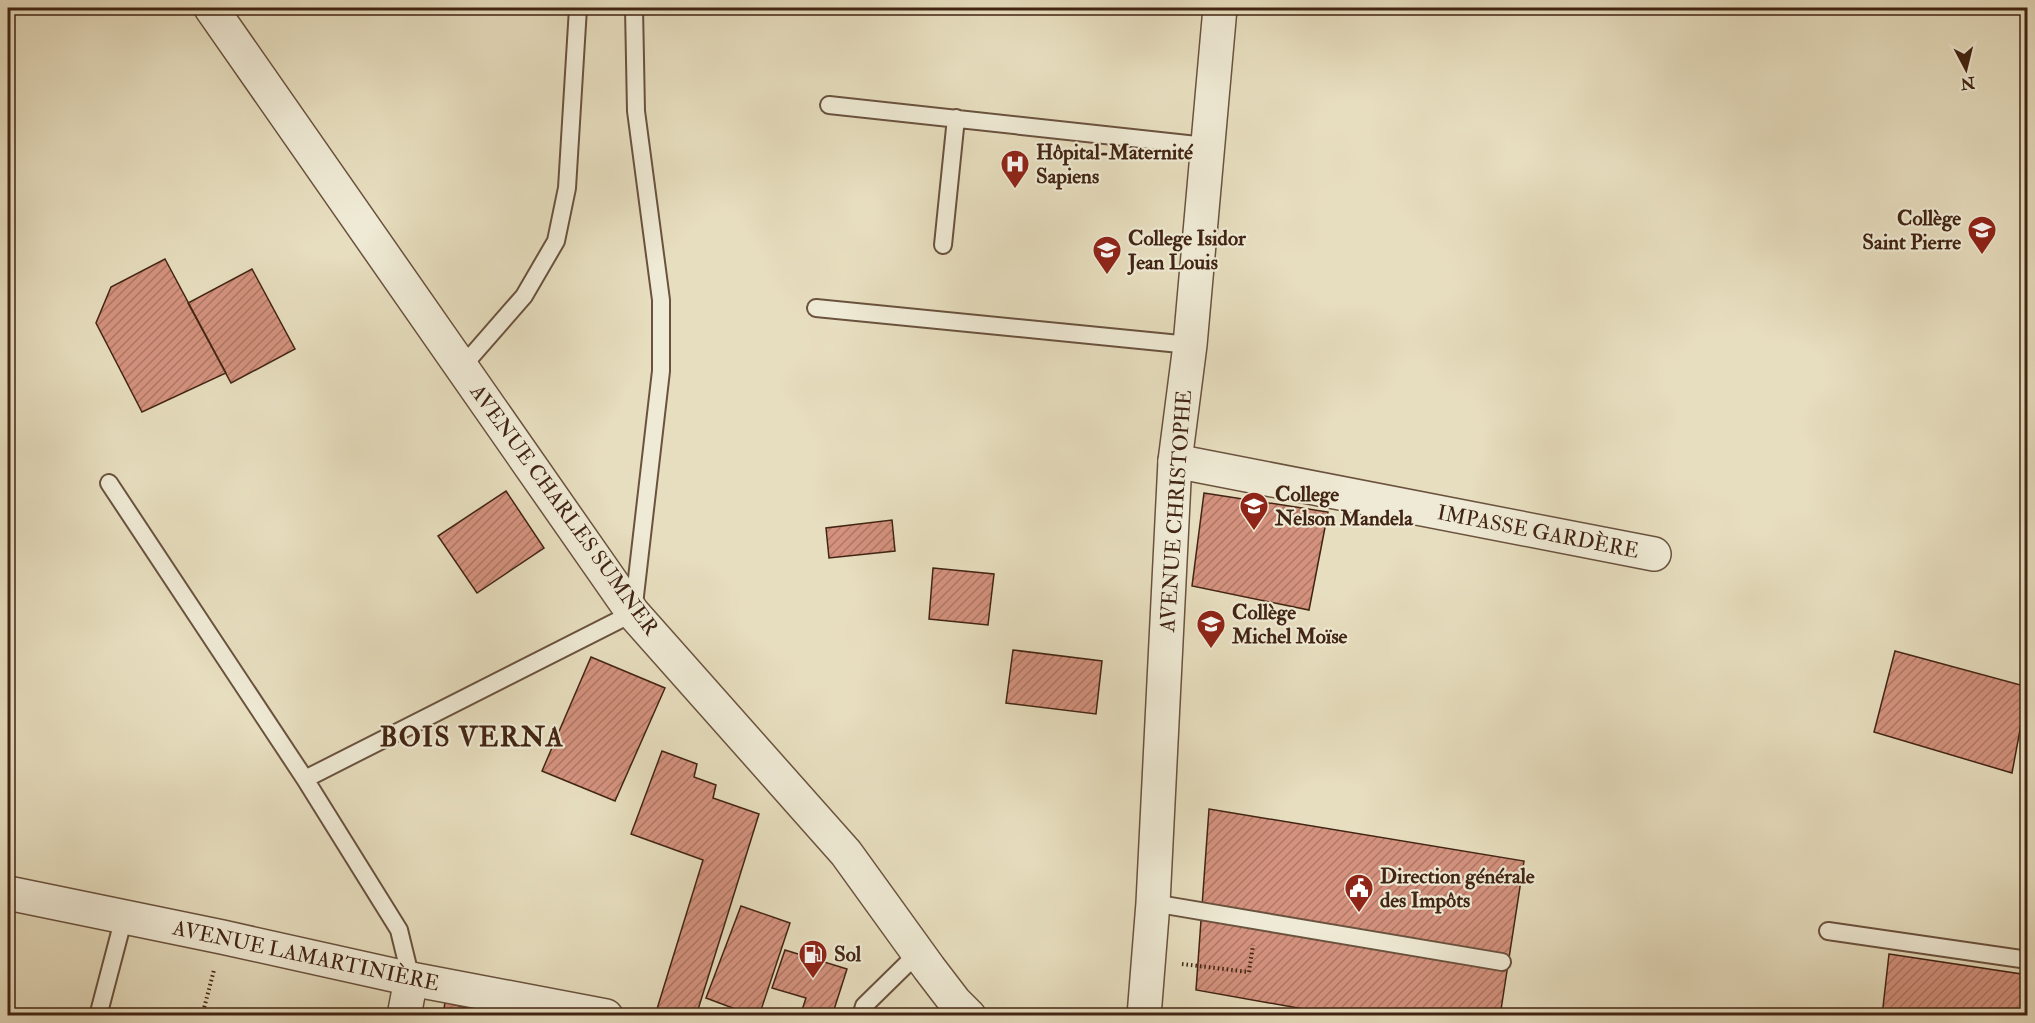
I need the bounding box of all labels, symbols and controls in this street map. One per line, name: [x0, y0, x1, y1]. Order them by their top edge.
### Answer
north arrow: [1936, 39, 1996, 99]
text: N: [1959, 72, 1977, 94]
place label: Hôpital-Maternité Sapiens: [1036, 139, 1194, 190]
hospital icon: Hôpital-Maternité Sapiens: [999, 148, 1031, 190]
place label: Collège Saint Pierre: [1862, 205, 1961, 256]
school or university icon: Collège Saint Pierre: [1966, 214, 1998, 256]
place label: College Isidor Jean Louis: [1127, 225, 1247, 276]
school or university icon: College Isidor Jean Louis: [1091, 234, 1123, 276]
street label: AVENUE CHARLES SUMNER: [463, 378, 665, 642]
street label: AVENUE CHRISTOPHE: [1154, 389, 1198, 634]
place label: College Nelson Mandela: [1274, 481, 1414, 532]
school or university icon: College Nelson Mandela: [1238, 490, 1270, 532]
street label: IMPASSE GARDÈRE: [1435, 499, 1641, 565]
place label: Collège Michel Moïse: [1231, 599, 1348, 650]
school or university icon: Collège Michel Moïse: [1195, 608, 1227, 650]
district label: BOIS VERNA: [380, 721, 564, 754]
place label: Direction générale des Impôts: [1380, 863, 1535, 914]
public building icon: Direction générale des Impôts: [1343, 872, 1375, 914]
street label: AVENUE LAMARTINIÈRE: [169, 914, 442, 997]
fuel station icon: Sol: [797, 938, 829, 980]
place label: Sol: [834, 941, 862, 968]

